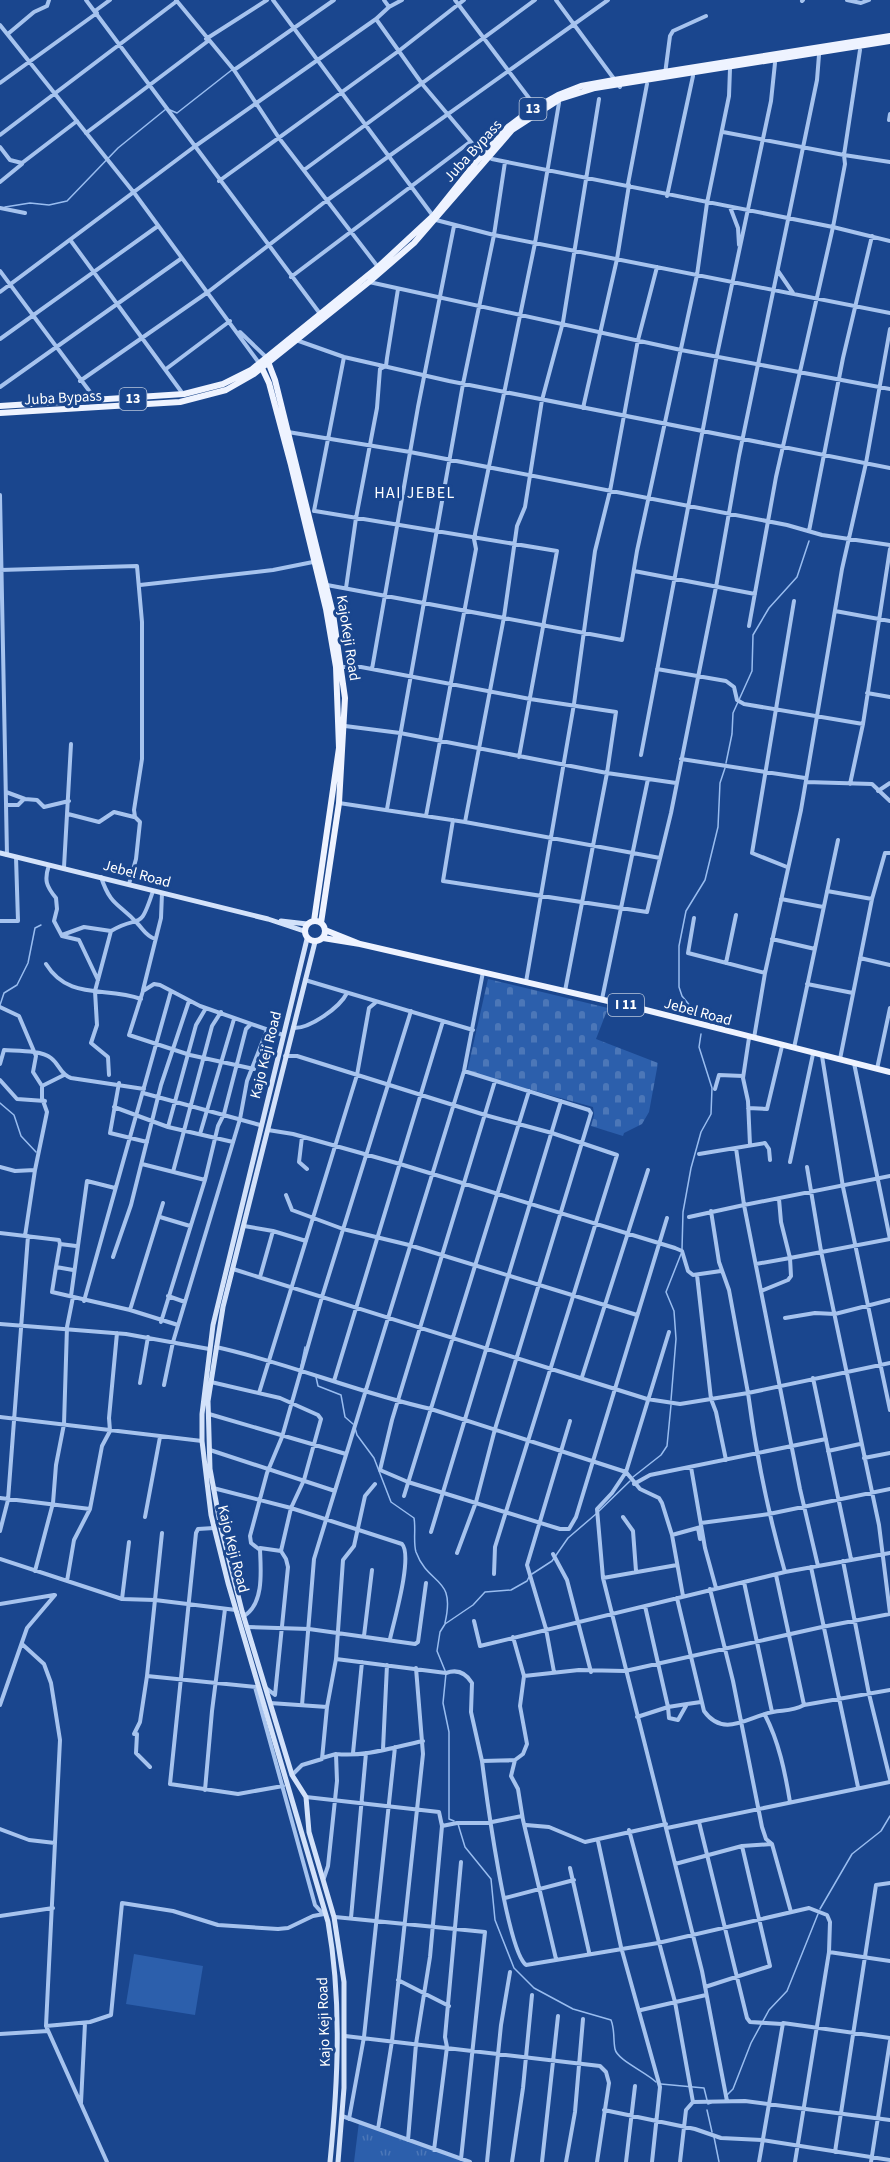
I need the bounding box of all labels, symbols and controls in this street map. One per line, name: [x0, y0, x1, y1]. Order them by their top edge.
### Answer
road number: 13: [520, 98, 546, 120]
street label: Juba Bypass: [439, 115, 507, 187]
street label: Juba Bypass: [24, 385, 102, 411]
road number: 13: [120, 388, 146, 410]
district label: HAI JEBEL: [374, 482, 456, 504]
street label: KajoKeji Road: [331, 594, 365, 682]
street label: Jebel Road: [101, 855, 173, 893]
street label: Jebel Road: [662, 993, 734, 1031]
road number: I 11: [608, 994, 644, 1016]
street label: Kajo Keji Road: [245, 1009, 287, 1101]
street label: Kajo Keji Road: [212, 1503, 254, 1595]
street label: Kajo Keji Road: [312, 1977, 336, 2067]

